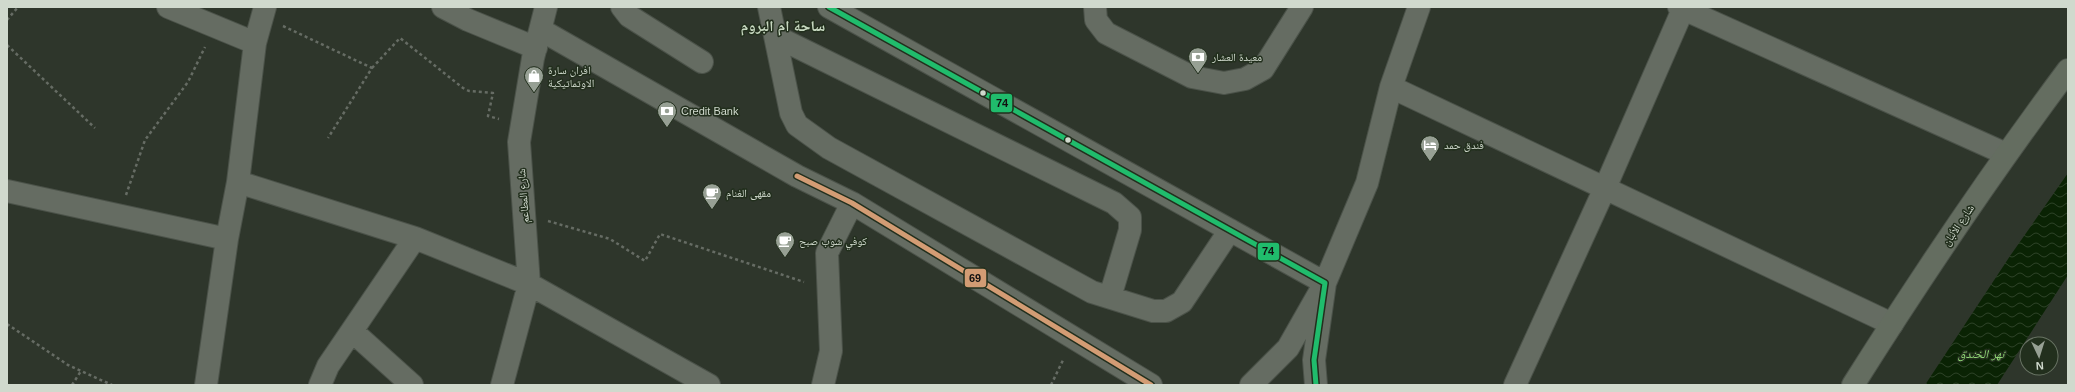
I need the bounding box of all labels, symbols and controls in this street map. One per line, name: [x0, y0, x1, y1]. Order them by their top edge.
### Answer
district label: ساحة ام البروم: [741, 17, 825, 36]
bank icon: معيدة العشار: [1187, 46, 1209, 74]
place label: معيدة العشار: [1211, 51, 1262, 63]
place label: افران سارة الاوتماتيكية: [548, 64, 594, 89]
shop icon: افران سارة الاوتماتيكية: [523, 65, 545, 93]
unlabelled marker: [978, 88, 988, 98]
line badge: 74: [990, 93, 1013, 113]
text: 74: [996, 97, 1009, 109]
bank icon: Credit Bank: [656, 100, 678, 128]
place label: Credit Bank: [681, 105, 739, 117]
hotel icon: فندق حمد: [1419, 134, 1441, 162]
unlabelled marker: [1063, 135, 1073, 145]
place label: فندق حمد: [1444, 139, 1484, 152]
street label: شارع المطاعم: [515, 168, 533, 224]
cafe icon: مقهى الغنام: [701, 182, 723, 210]
place label: مقهى الغنام: [726, 187, 771, 200]
street label: شارع الألبان: [1940, 202, 1977, 248]
cafe icon: كوفي شوب صبح: [774, 230, 796, 258]
place label: كوفي شوب صبح: [799, 235, 867, 250]
line badge: 74: [1257, 242, 1280, 261]
text: 74: [1262, 245, 1275, 257]
line badge: 69: [964, 268, 987, 288]
text: 69: [969, 272, 981, 284]
north arrow: [2019, 336, 2059, 376]
water label: نهر الخندق: [1958, 347, 2007, 362]
text: N: [2035, 360, 2044, 372]

